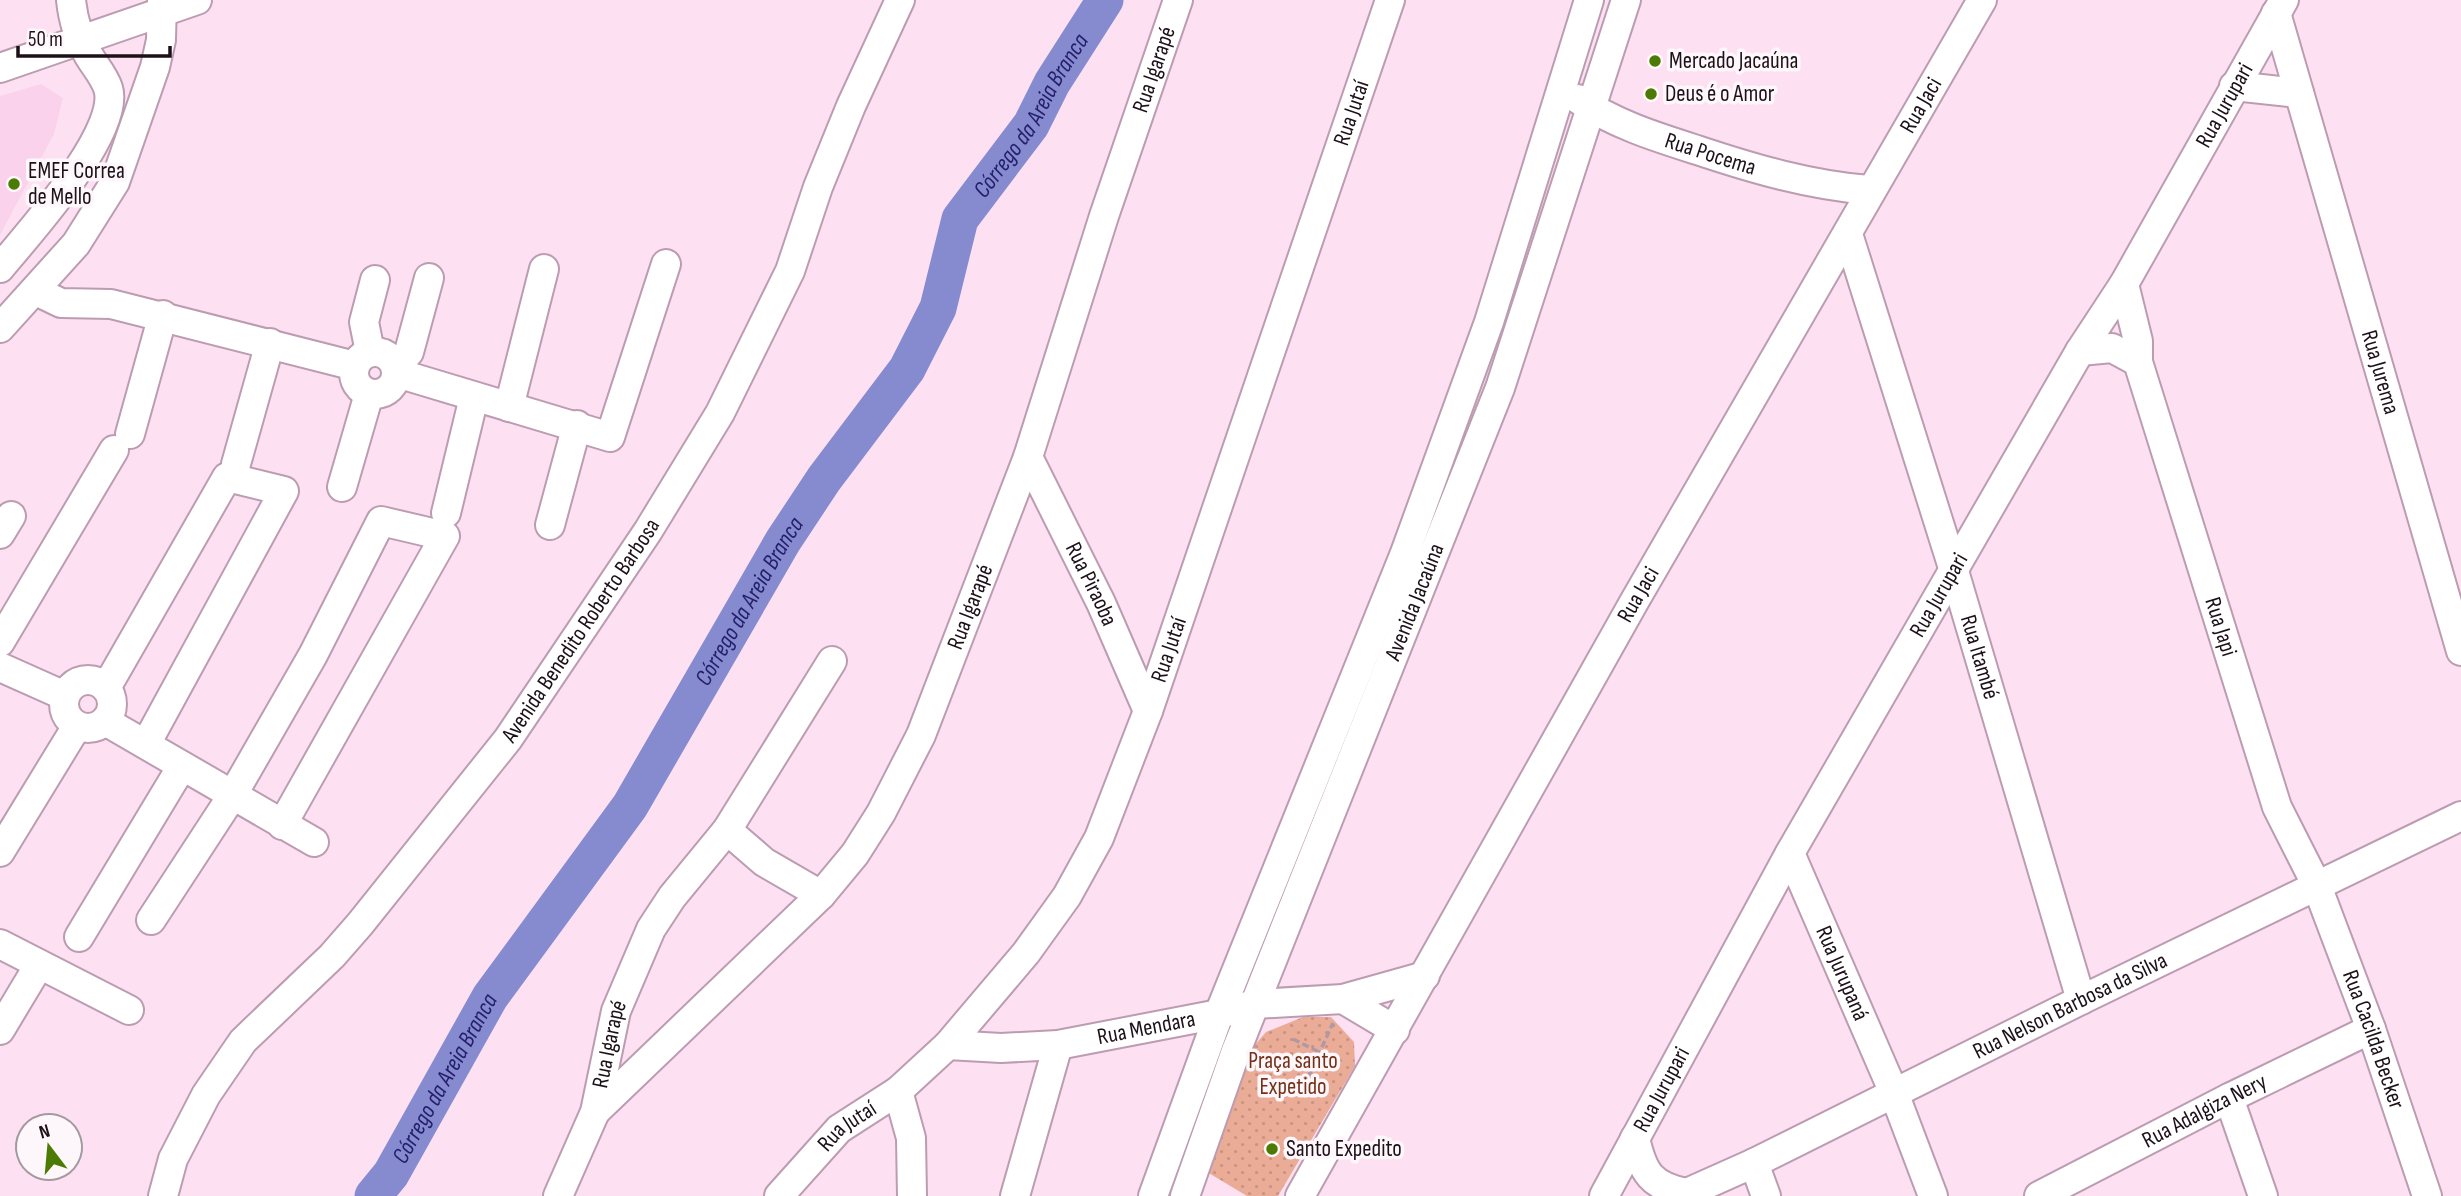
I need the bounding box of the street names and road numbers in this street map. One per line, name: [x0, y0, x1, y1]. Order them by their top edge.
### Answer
street label: Rua Igarapé: [1126, 23, 1182, 116]
street label: Rua Jurupari: [2190, 58, 2260, 153]
street label: Rua Jaci: [1894, 73, 1948, 138]
street label: Rua Jutaí: [1327, 76, 1376, 149]
street label: Rua Pocema: [1661, 127, 1759, 182]
street label: Rua Jurema: [2355, 327, 2406, 418]
street label: Avenida Benedito Roberto Barbosa: [495, 514, 666, 749]
street label: Rua Piraoba: [1059, 538, 1123, 630]
street label: Avenida Jacaúna: [1379, 539, 1451, 665]
street label: Rua Jurupari: [1904, 548, 1974, 642]
street label: Rua Igarapé: [941, 560, 999, 654]
street label: Rua Jaci: [1611, 562, 1665, 628]
street label: Rua Japi: [2198, 594, 2243, 660]
street label: Rua Itambé: [1954, 611, 2005, 703]
street label: Rua Jutaí: [1145, 613, 1193, 686]
street label: Rua Jurupaná: [1809, 922, 1875, 1025]
street label: Rua Nelson Barbosa da Silva: [1968, 946, 2172, 1066]
street label: Rua Cacilda Becker: [2336, 966, 2411, 1113]
street label: Rua Igarapé: [586, 996, 633, 1091]
street label: Rua Mendara: [1095, 1005, 1198, 1051]
street label: Rua Jurupari: [1627, 1042, 1696, 1137]
street label: Rua Adalgiza Nery: [2137, 1068, 2271, 1154]
street label: Rua Jutaí: [812, 1094, 882, 1157]

